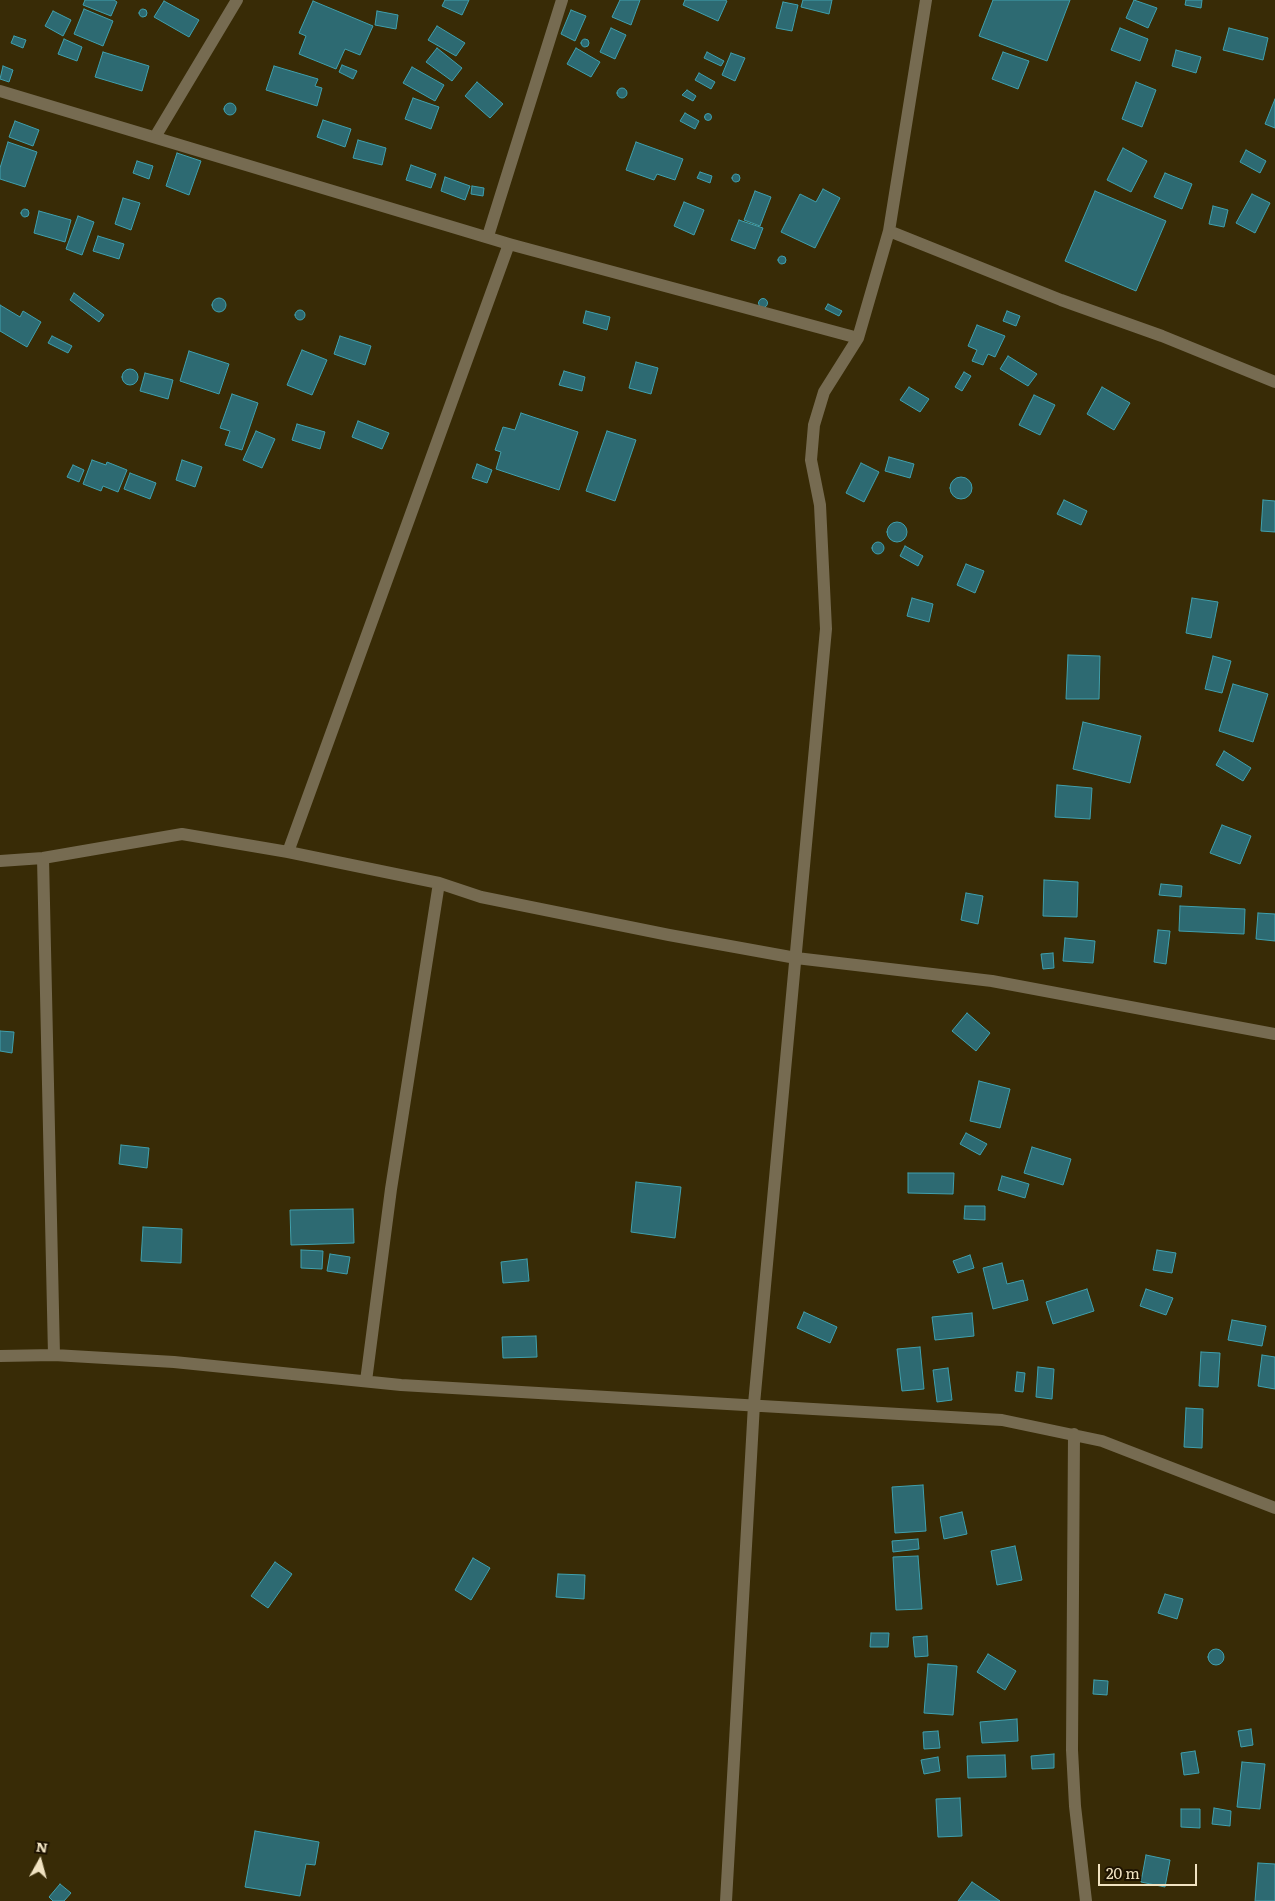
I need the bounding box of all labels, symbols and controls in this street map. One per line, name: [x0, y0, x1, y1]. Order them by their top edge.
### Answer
text: N: [35, 1835, 49, 1857]
north arrow: [15, 1836, 65, 1886]
scale bar: [1100, 1854, 1199, 1886]
text: 20 m: [1106, 1861, 1140, 1884]

